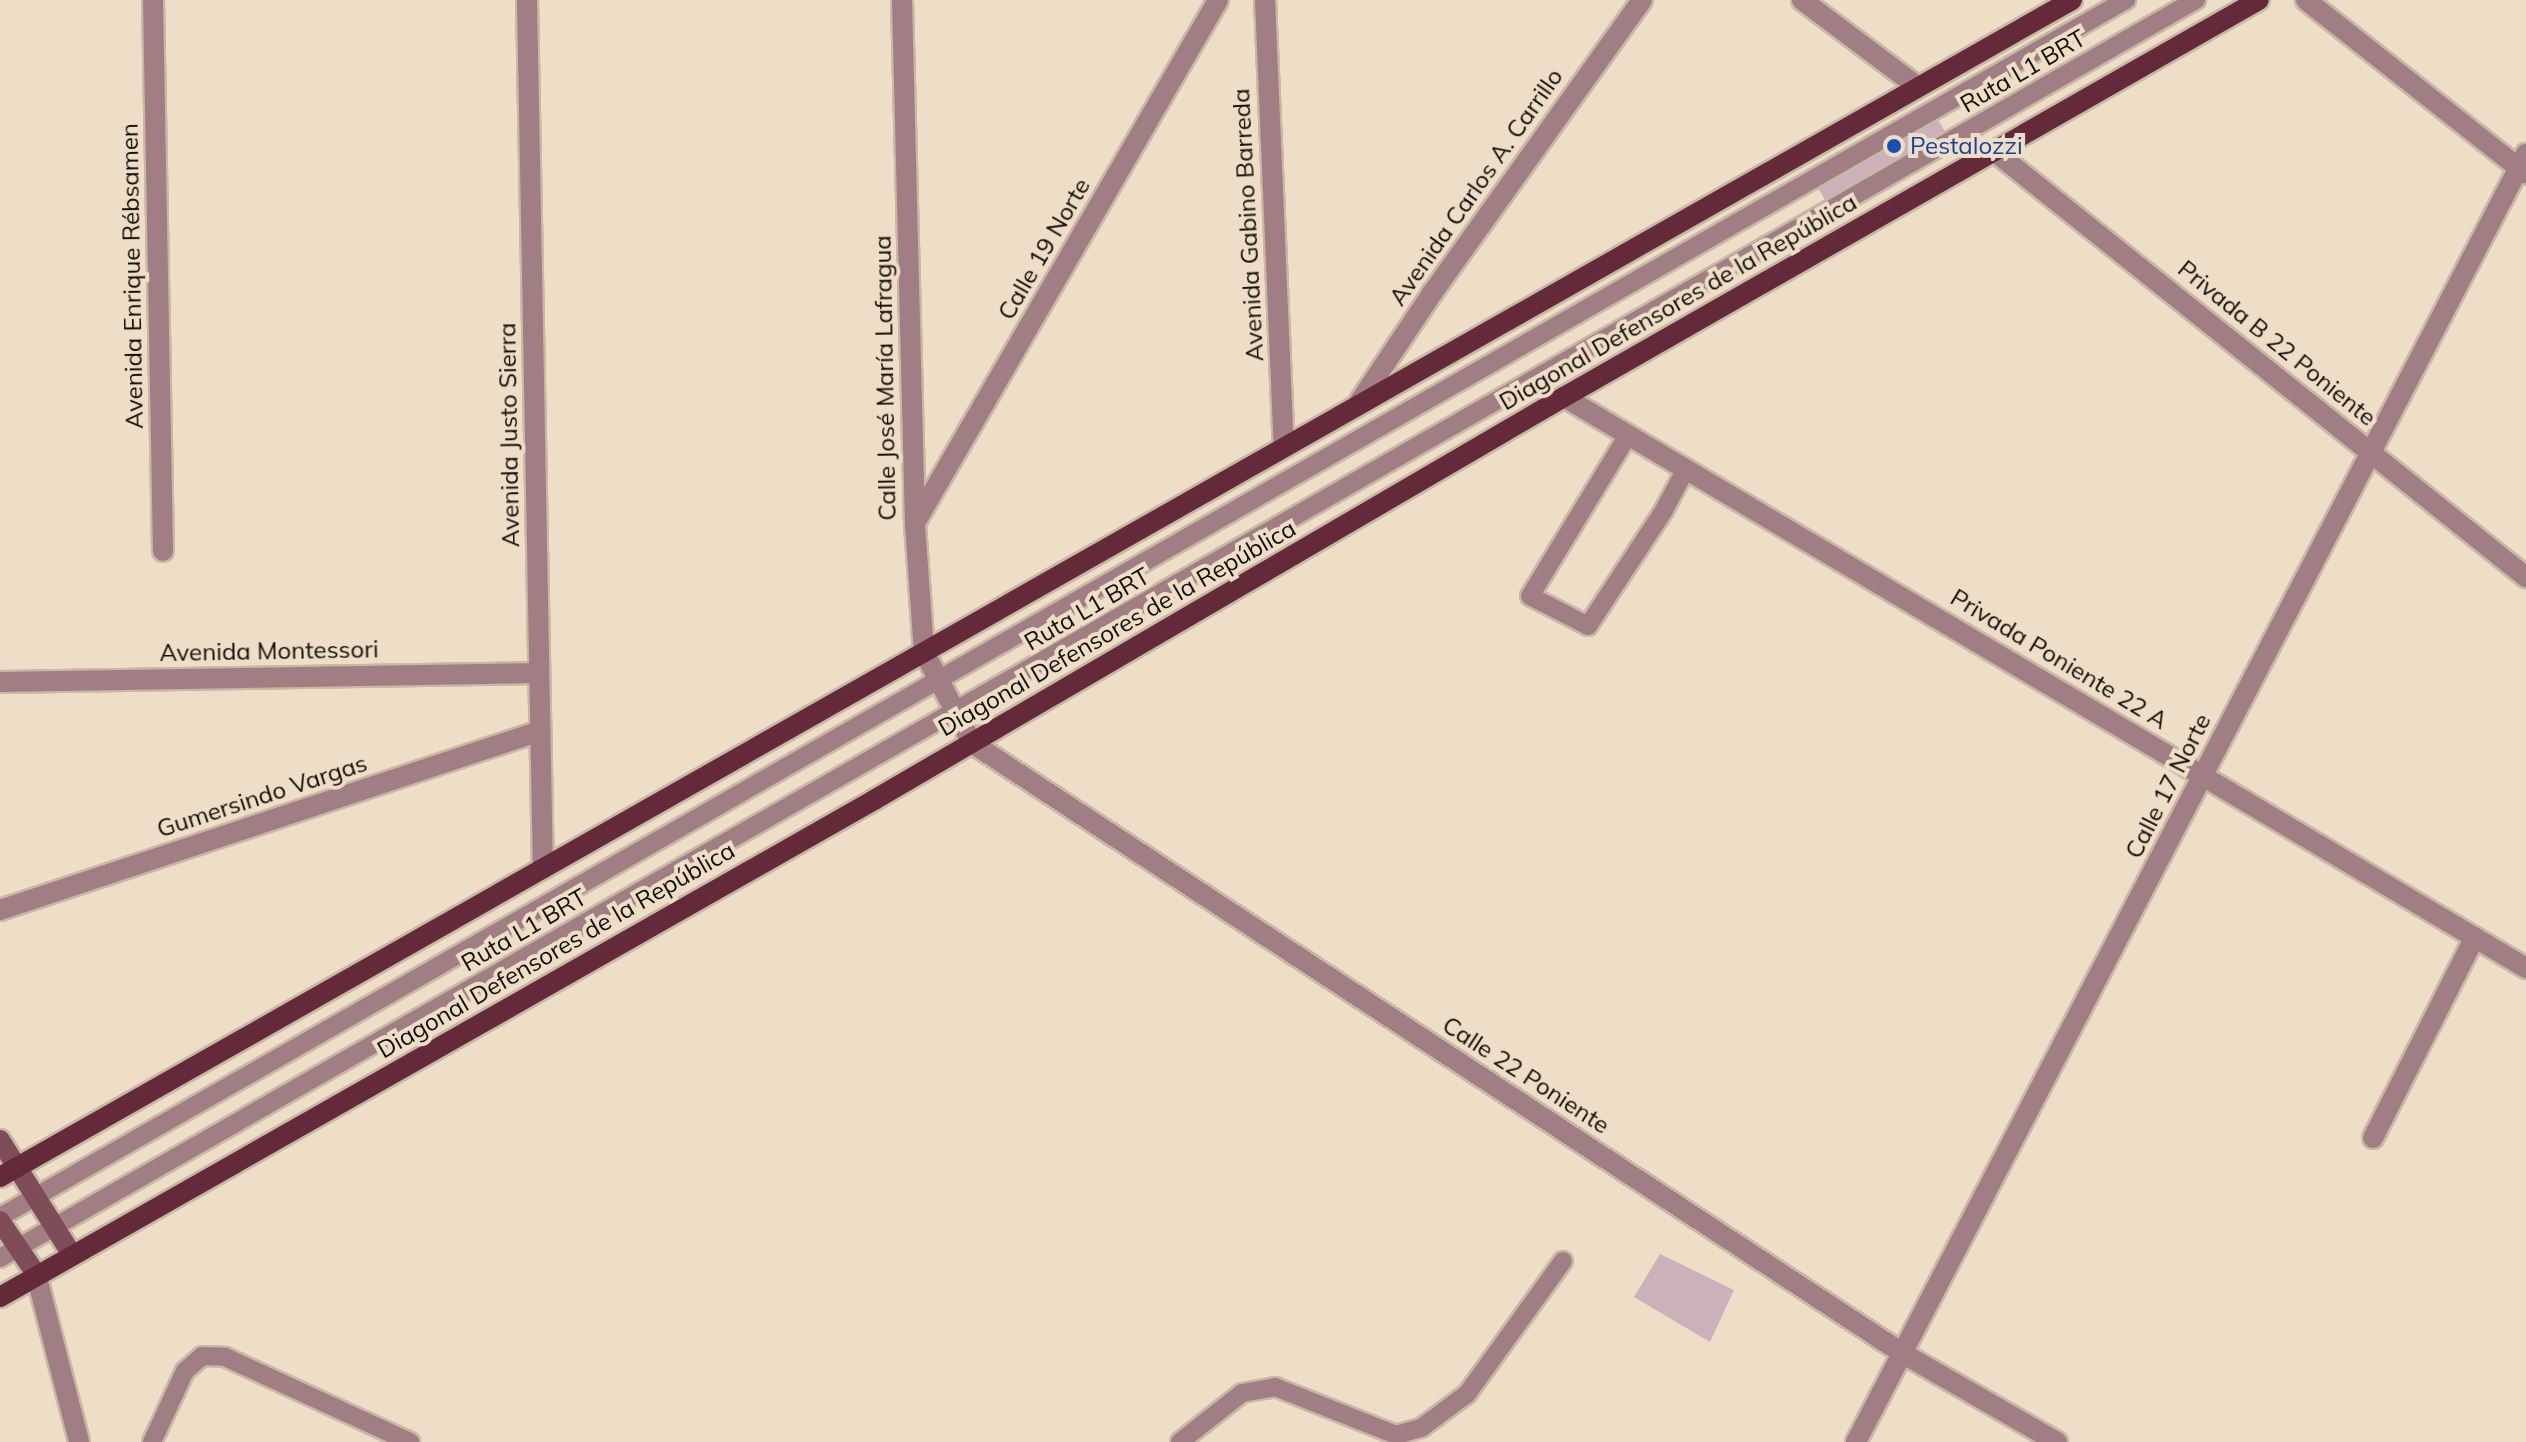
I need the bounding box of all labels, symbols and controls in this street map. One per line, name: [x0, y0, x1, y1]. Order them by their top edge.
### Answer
street label: Ruta L1 BRT: [1955, 23, 2091, 119]
street label: Avenida Carlos A. Carrillo: [1383, 63, 1569, 311]
street label: Avenida Gabino Barreda: [1226, 88, 1270, 362]
street label: Avenida Enrique Rébsamen: [115, 123, 149, 429]
place label: Pestalozzi: [1910, 132, 2023, 160]
marker: Pestalozzi: [1885, 137, 1903, 155]
street label: Calle 19 Norte: [992, 173, 1096, 325]
street label: Diagonal Defensores de la República: [1494, 188, 1862, 416]
street label: Calle José María Lafragua: [868, 235, 902, 521]
street label: Privada B 22 Poniente: [2172, 254, 2382, 432]
street label: Avenida Justo Sierra: [493, 322, 525, 548]
street label: Diagonal Defensores de la República: [933, 514, 1301, 742]
street label: Ruta L1 BRT: [1019, 561, 1155, 657]
street label: Privada Poniente 22 A: [1945, 583, 2173, 735]
street label: Avenida Montessori: [159, 635, 379, 667]
street label: Calle 17 Norte: [2119, 709, 2217, 863]
street label: Gumersindo Vargas: [153, 748, 371, 844]
street label: Diagonal Defensores de la República: [372, 836, 740, 1064]
street label: Ruta L1 BRT: [456, 882, 592, 978]
street label: Calle 22 Poniente: [1437, 1010, 1615, 1140]

